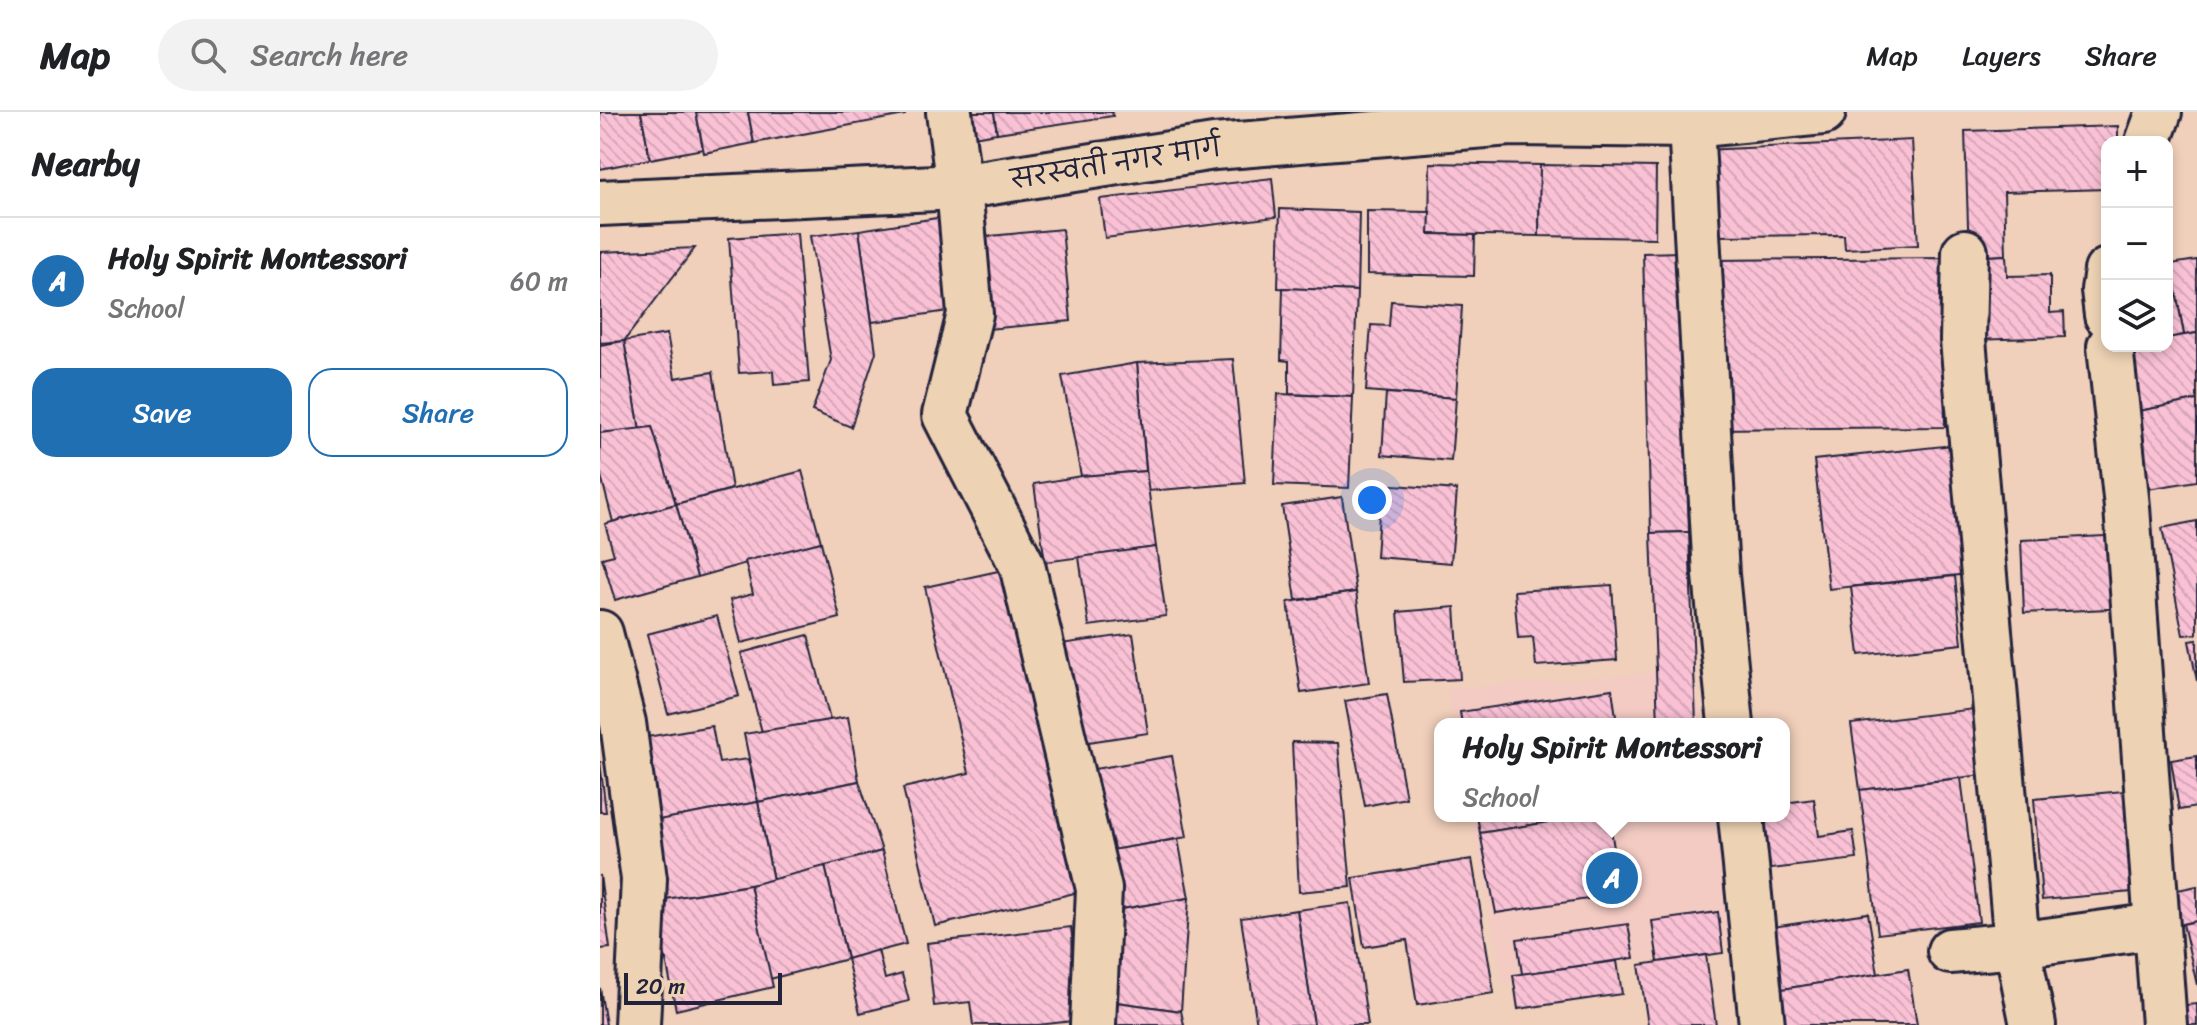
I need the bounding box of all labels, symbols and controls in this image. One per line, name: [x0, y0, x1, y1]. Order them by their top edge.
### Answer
search box: [158, 19, 718, 91]
text: Map: [40, 22, 110, 89]
text: Search here: [250, 28, 408, 82]
text: Map: [1866, 31, 1918, 80]
text: Layers: [1962, 31, 2041, 80]
text: Share: [2085, 31, 2157, 80]
icon: search: [186, 33, 230, 77]
street label: सरस्वती नगर मार्ग: [1005, 123, 1226, 203]
text: Nearby: [32, 134, 140, 194]
map controls: [2101, 136, 2173, 352]
button: +: [2101, 136, 2173, 208]
button: −: [2101, 208, 2173, 280]
text: Holy Spirit Montessori: [108, 231, 407, 285]
text: A: [49, 258, 67, 304]
text: 60 m: [510, 258, 568, 304]
button: layers: [2101, 280, 2173, 352]
text: School: [108, 285, 185, 331]
button: Save: [32, 368, 292, 457]
button: Share: [308, 368, 568, 457]
your location: [1352, 480, 1392, 520]
popup: [1434, 718, 1790, 822]
text: Holy Spirit Montessori: [1463, 720, 1761, 774]
text: School: [1463, 774, 1539, 820]
pin: A: [1586, 848, 1638, 908]
text: 20 m: [636, 967, 685, 1006]
scale bar: [624, 969, 782, 1005]

